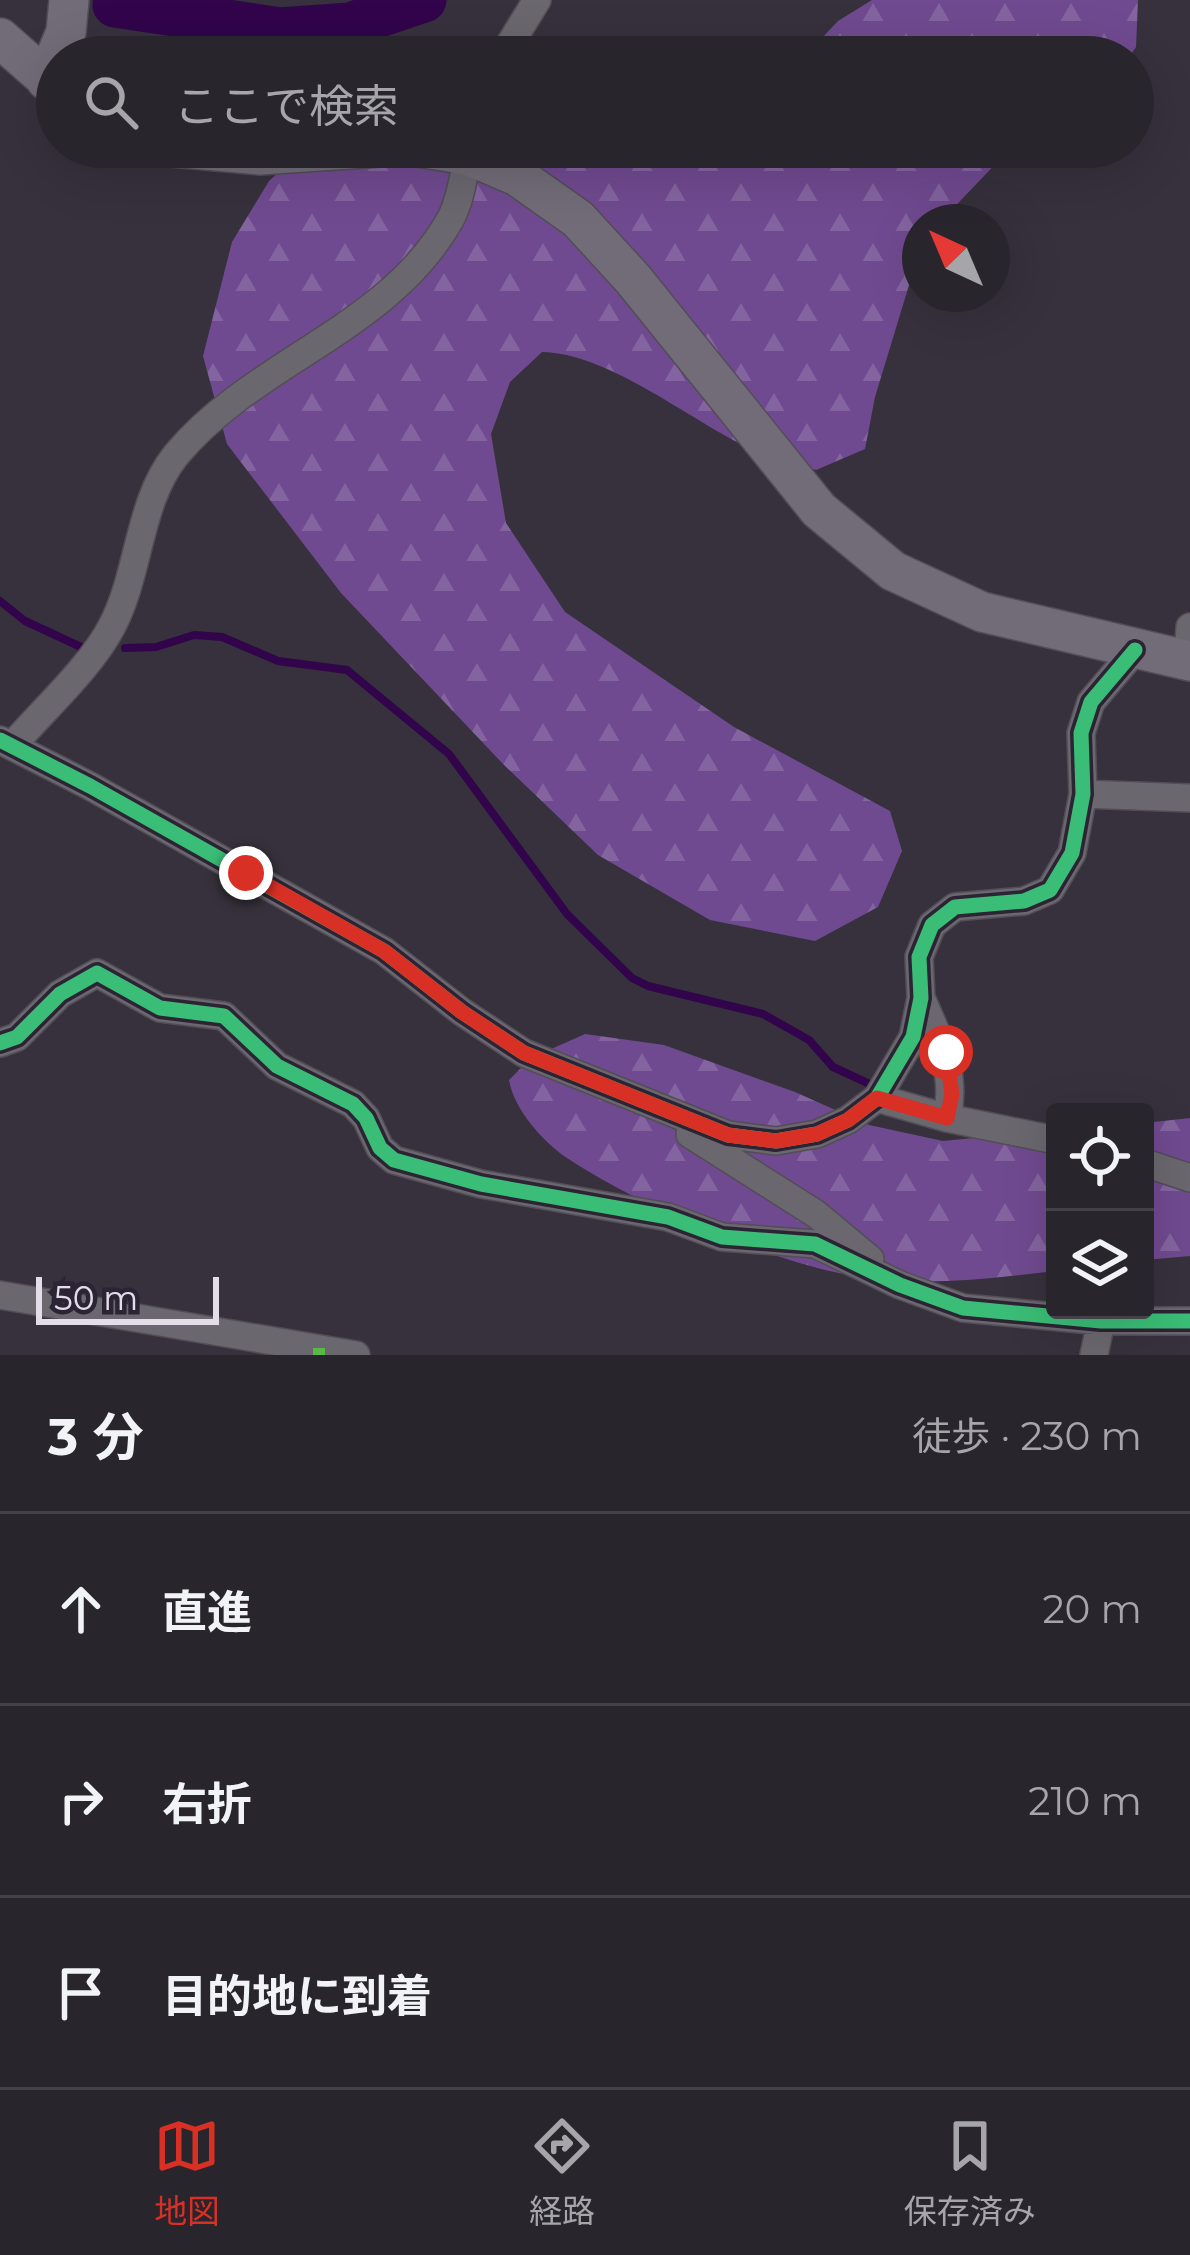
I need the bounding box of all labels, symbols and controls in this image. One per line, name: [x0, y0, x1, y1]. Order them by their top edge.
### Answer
search box: [36, 36, 1154, 168]
icon: search: [78, 69, 144, 135]
text: ここで検索: [174, 78, 399, 133]
north arrow: [902, 204, 1010, 312]
route end: [219, 846, 273, 900]
route start: [919, 1025, 973, 1079]
map controls: [1046, 1103, 1154, 1319]
button: locate: [1046, 1103, 1154, 1211]
button: layers: [1046, 1211, 1154, 1319]
scale bar: [36, 1271, 219, 1324]
text: 50 m: [54, 1278, 138, 1318]
text: 3 分: [48, 1406, 144, 1468]
text: 徒歩 · 230 m: [912, 1412, 1142, 1460]
icon: ahead: [48, 1576, 114, 1642]
text: 直進: [162, 1584, 252, 1639]
text: 20 m: [1043, 1585, 1142, 1633]
icon: right: [48, 1768, 114, 1834]
text: 右折: [162, 1776, 252, 1831]
text: 210 m: [1028, 1777, 1142, 1825]
icon: arrive: [48, 1960, 114, 2026]
text: 目的地に到着: [162, 1968, 432, 2023]
tab: 地図: [154, 2113, 220, 2233]
tab: 経路: [529, 2113, 595, 2233]
tab: 保存済み: [904, 2113, 1036, 2233]

